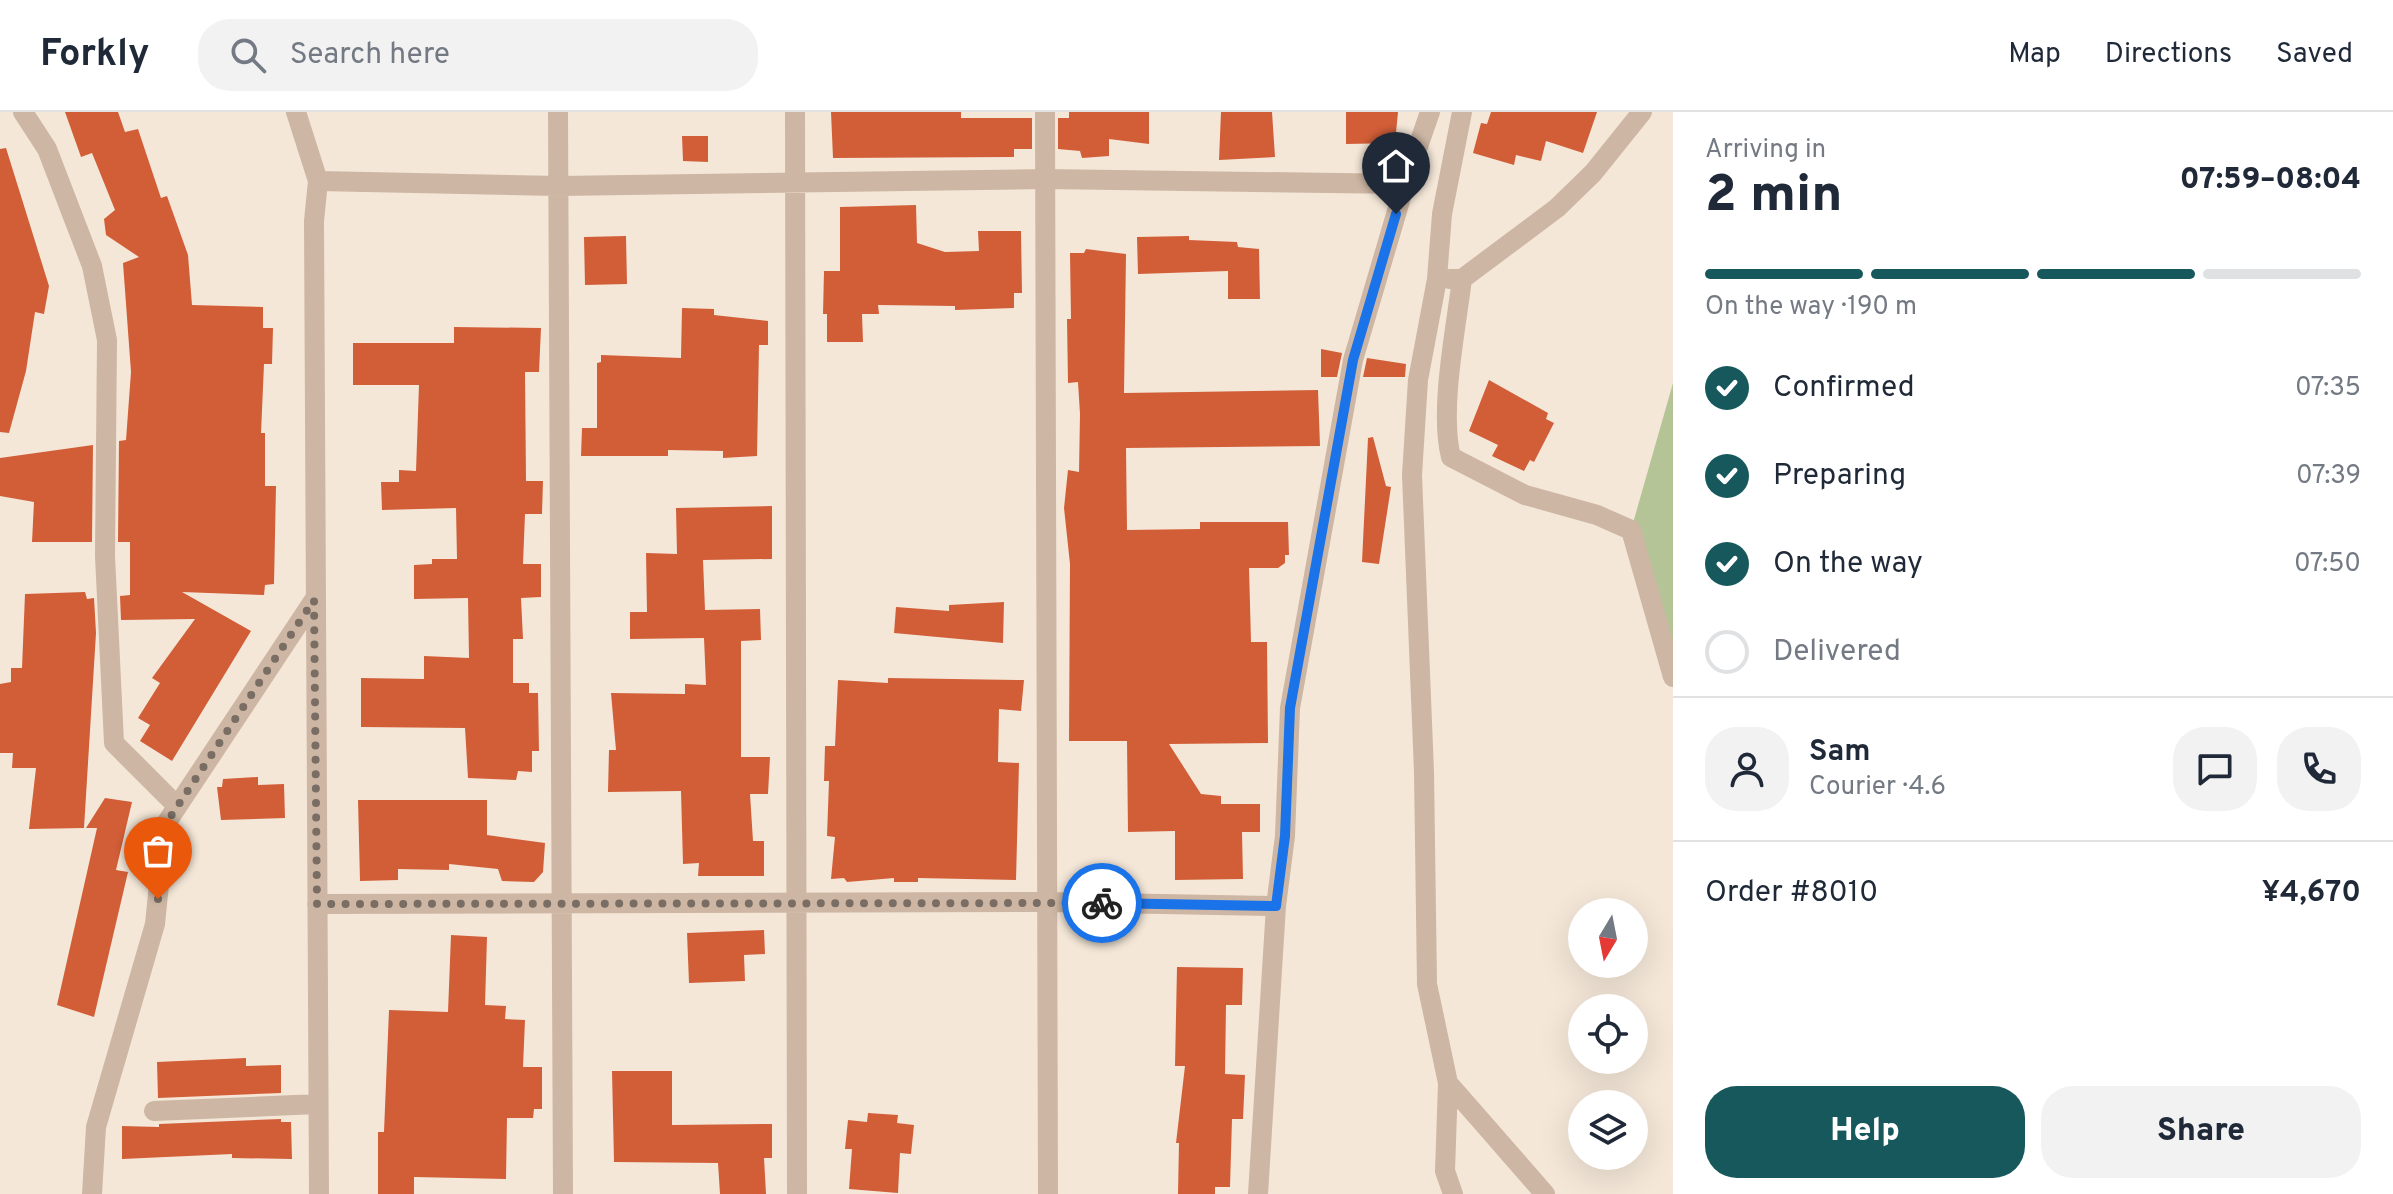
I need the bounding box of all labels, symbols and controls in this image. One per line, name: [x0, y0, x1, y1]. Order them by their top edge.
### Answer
search box: [198, 19, 758, 91]
text: Forkly: [40, 31, 150, 80]
icon: search: [226, 33, 270, 77]
text: Search here: [290, 37, 450, 74]
text: Map: [2008, 37, 2061, 73]
text: Directions: [2105, 37, 2232, 73]
text: Saved: [2276, 37, 2353, 73]
pin: [1362, 132, 1430, 214]
text: Arriving in: [1705, 134, 1826, 167]
icon: home: [1374, 144, 1418, 188]
text: 07:59–08:04: [2180, 162, 2361, 199]
text: 2 min: [1705, 164, 1843, 230]
text: On the way · 190 m: [1705, 291, 1917, 324]
icon: check: [1705, 366, 1749, 410]
text: Confirmed: [1773, 370, 1915, 407]
text: 07:35: [2295, 372, 2361, 405]
icon: check: [1705, 454, 1749, 498]
text: Preparing: [1773, 458, 1906, 495]
text: 07:39: [2296, 460, 2361, 493]
icon: check: [1705, 542, 1749, 586]
text: On the way: [1773, 546, 1923, 583]
text: 07:50: [2294, 548, 2361, 581]
text: Delivered: [1773, 634, 1901, 671]
button: person: [1705, 727, 1789, 811]
button: chat: [2173, 727, 2257, 811]
button: phone: [2277, 727, 2361, 811]
text: Sam: [1809, 734, 1871, 771]
text: Courier · 4.6: [1809, 771, 1946, 804]
pin: [124, 817, 192, 899]
icon: bag: [136, 829, 180, 873]
courier: [1062, 863, 1142, 943]
text: Order #8010: [1705, 875, 1878, 912]
text: ¥4,670: [2262, 875, 2361, 912]
icon: bike: [1080, 881, 1124, 925]
north arrow: [1568, 898, 1648, 978]
map controls: [1568, 898, 1648, 1170]
button: locate: [1568, 994, 1648, 1074]
button: Help: [1705, 1086, 2025, 1178]
button: Share: [2041, 1086, 2361, 1178]
button: layers: [1568, 1090, 1648, 1170]

